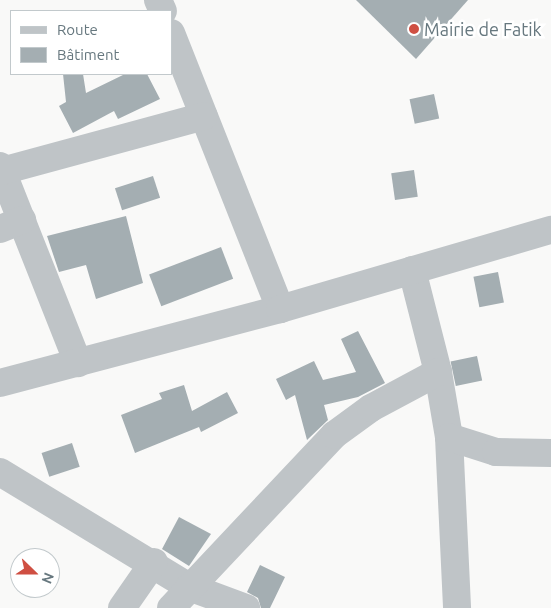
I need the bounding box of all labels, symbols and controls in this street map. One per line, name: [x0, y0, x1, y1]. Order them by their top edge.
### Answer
legend: [10, 10, 172, 75]
place label: Mairie de Fatik: [424, 18, 542, 40]
text: Route: [57, 21, 98, 38]
marker: Mairie de Fatik: [408, 23, 420, 35]
text: Bâtiment: [57, 46, 119, 63]
north arrow: [10, 548, 60, 598]
text: N: [39, 570, 57, 586]

